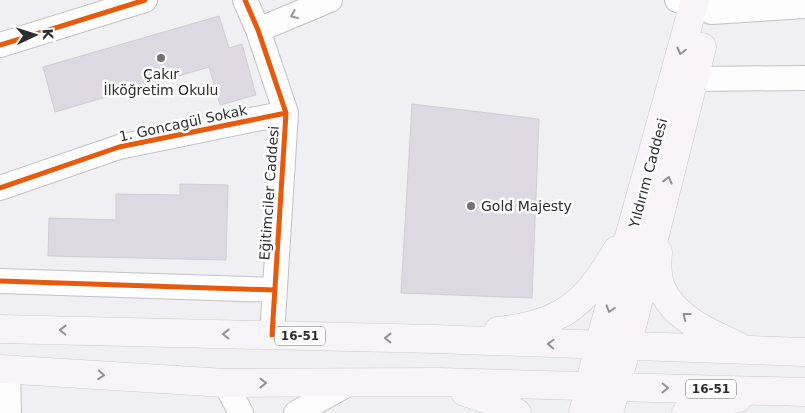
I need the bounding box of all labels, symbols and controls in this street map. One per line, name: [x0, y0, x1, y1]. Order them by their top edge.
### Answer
one-way arrow: [290, 9, 299, 19]
north arrow: [10, 10, 60, 60]
text: K: [40, 28, 56, 41]
one-way arrow: [677, 46, 687, 54]
marker: Çakır İlköğretim Okulu: [155, 52, 167, 64]
place label: Çakır İlköğretim Okulu: [104, 66, 218, 98]
street label: 1. Goncagül Sokak: [118, 101, 249, 144]
street label: Yıldırım Caddesi: [625, 116, 670, 230]
street label: Eğitimciler Caddesi: [256, 125, 282, 261]
one-way arrow: [663, 176, 673, 184]
place label: Gold Majesty: [481, 198, 572, 214]
marker: Gold Majesty: [465, 200, 477, 212]
one-way arrow: [605, 304, 615, 312]
one-way arrow: [683, 314, 692, 322]
one-way arrow: [59, 325, 67, 336]
road number: 16-51: [275, 326, 325, 346]
one-way arrow: [221, 329, 229, 340]
one-way arrow: [384, 333, 392, 343]
one-way arrow: [546, 338, 554, 349]
one-way arrow: [97, 369, 105, 380]
one-way arrow: [260, 378, 268, 388]
road number: 16-51: [686, 379, 736, 398]
one-way arrow: [662, 383, 669, 393]

